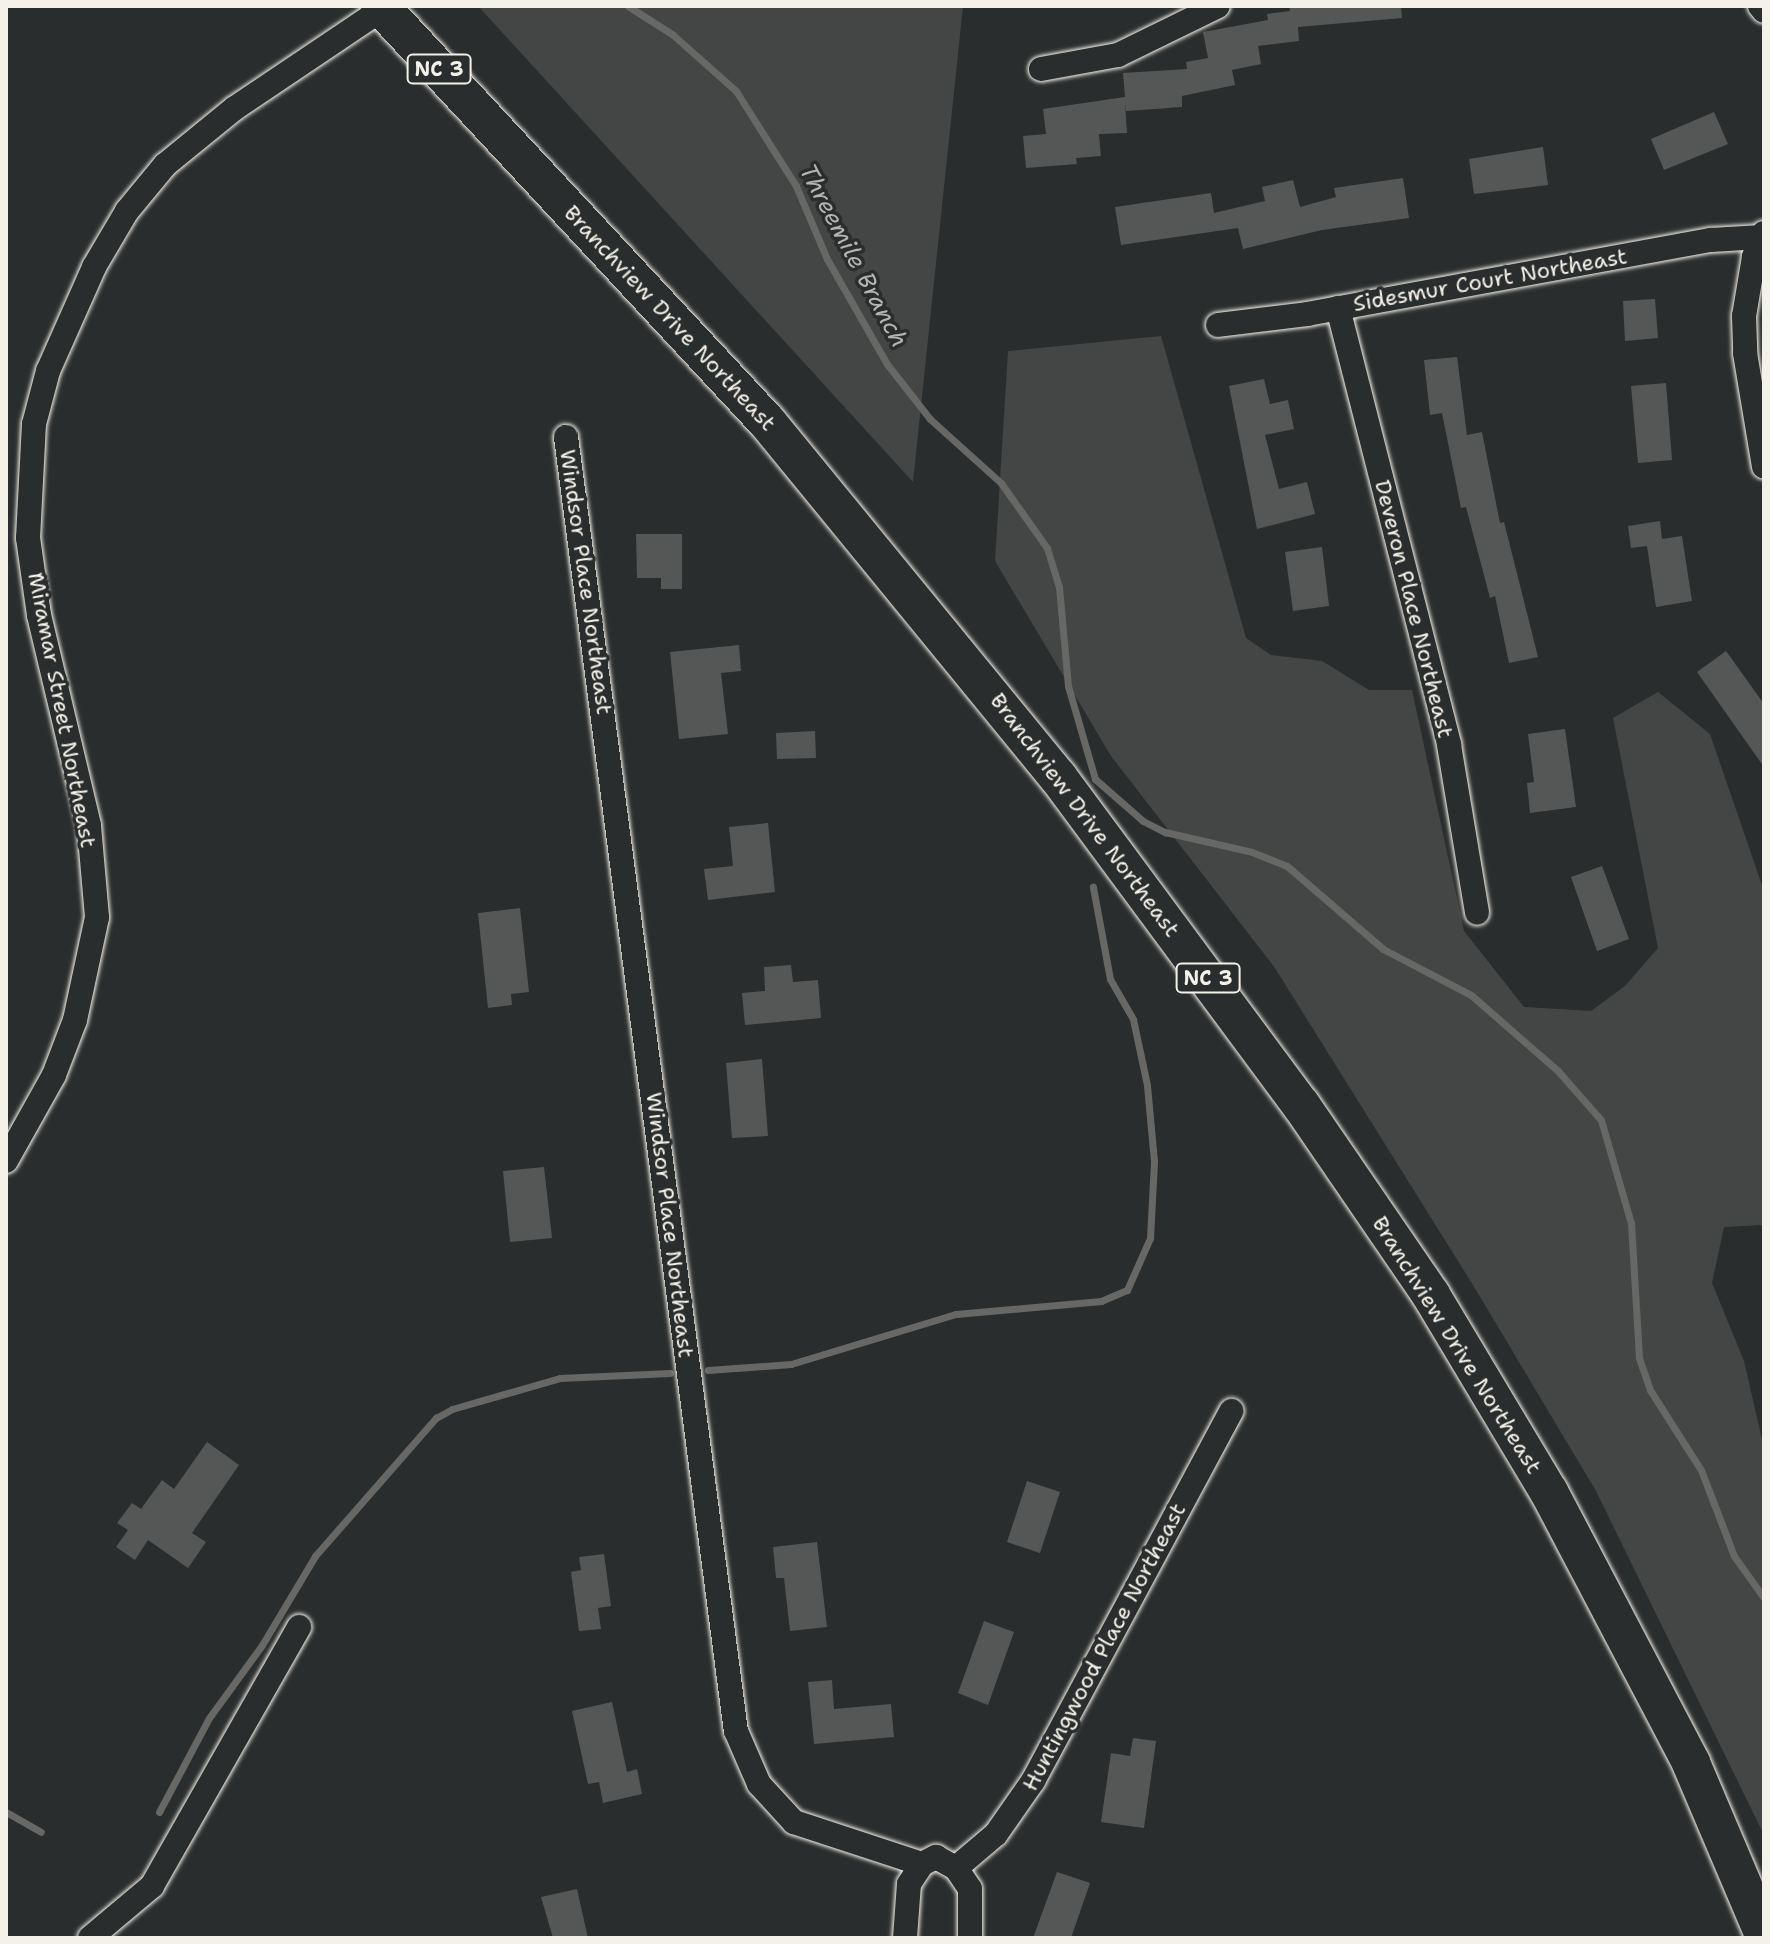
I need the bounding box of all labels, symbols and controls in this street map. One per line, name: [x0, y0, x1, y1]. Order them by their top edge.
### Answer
road number: NC 3: [405, 53, 473, 85]
water label: Threemile Branch: [793, 159, 913, 353]
street label: Branchview Drive Northeast: [559, 200, 781, 436]
street label: Sidesmur Court Northeast: [1351, 243, 1629, 317]
street label: Windsor Place Northeast: [554, 448, 618, 716]
street label: Deveron Place Northeast: [1369, 477, 1459, 741]
street label: Miramar Street Northeast: [22, 570, 102, 850]
street label: Branchview Drive Northeast: [985, 688, 1185, 942]
road number: NC 3: [1174, 962, 1242, 994]
street label: Windsor Place Northeast: [641, 1091, 699, 1359]
street label: Branchview Drive Northeast: [1367, 1211, 1547, 1479]
street label: Huntingwood Place Northeast: [1017, 1499, 1191, 1795]

